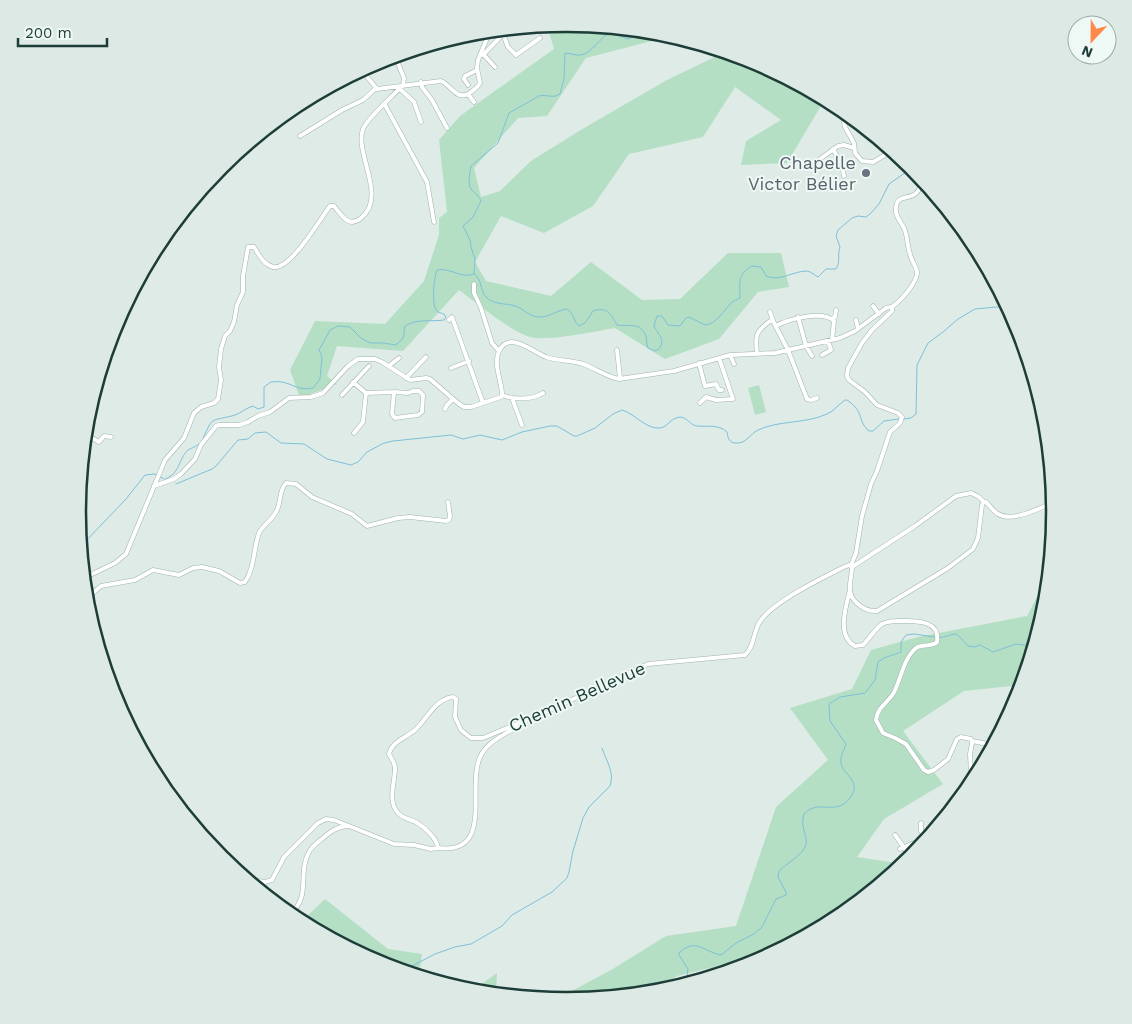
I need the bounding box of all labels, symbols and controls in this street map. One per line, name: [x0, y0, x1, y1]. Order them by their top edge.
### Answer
scale bar: [18, 15, 106, 47]
north arrow: [1067, 15, 1117, 65]
text: 200 m: [25, 24, 72, 42]
text: N: [1079, 43, 1095, 61]
place label: Chapelle Victor Bélier: [748, 152, 856, 194]
marker: Chapelle Victor Bélier: [860, 167, 872, 179]
street label: Chemin Bellevue: [505, 657, 648, 736]

